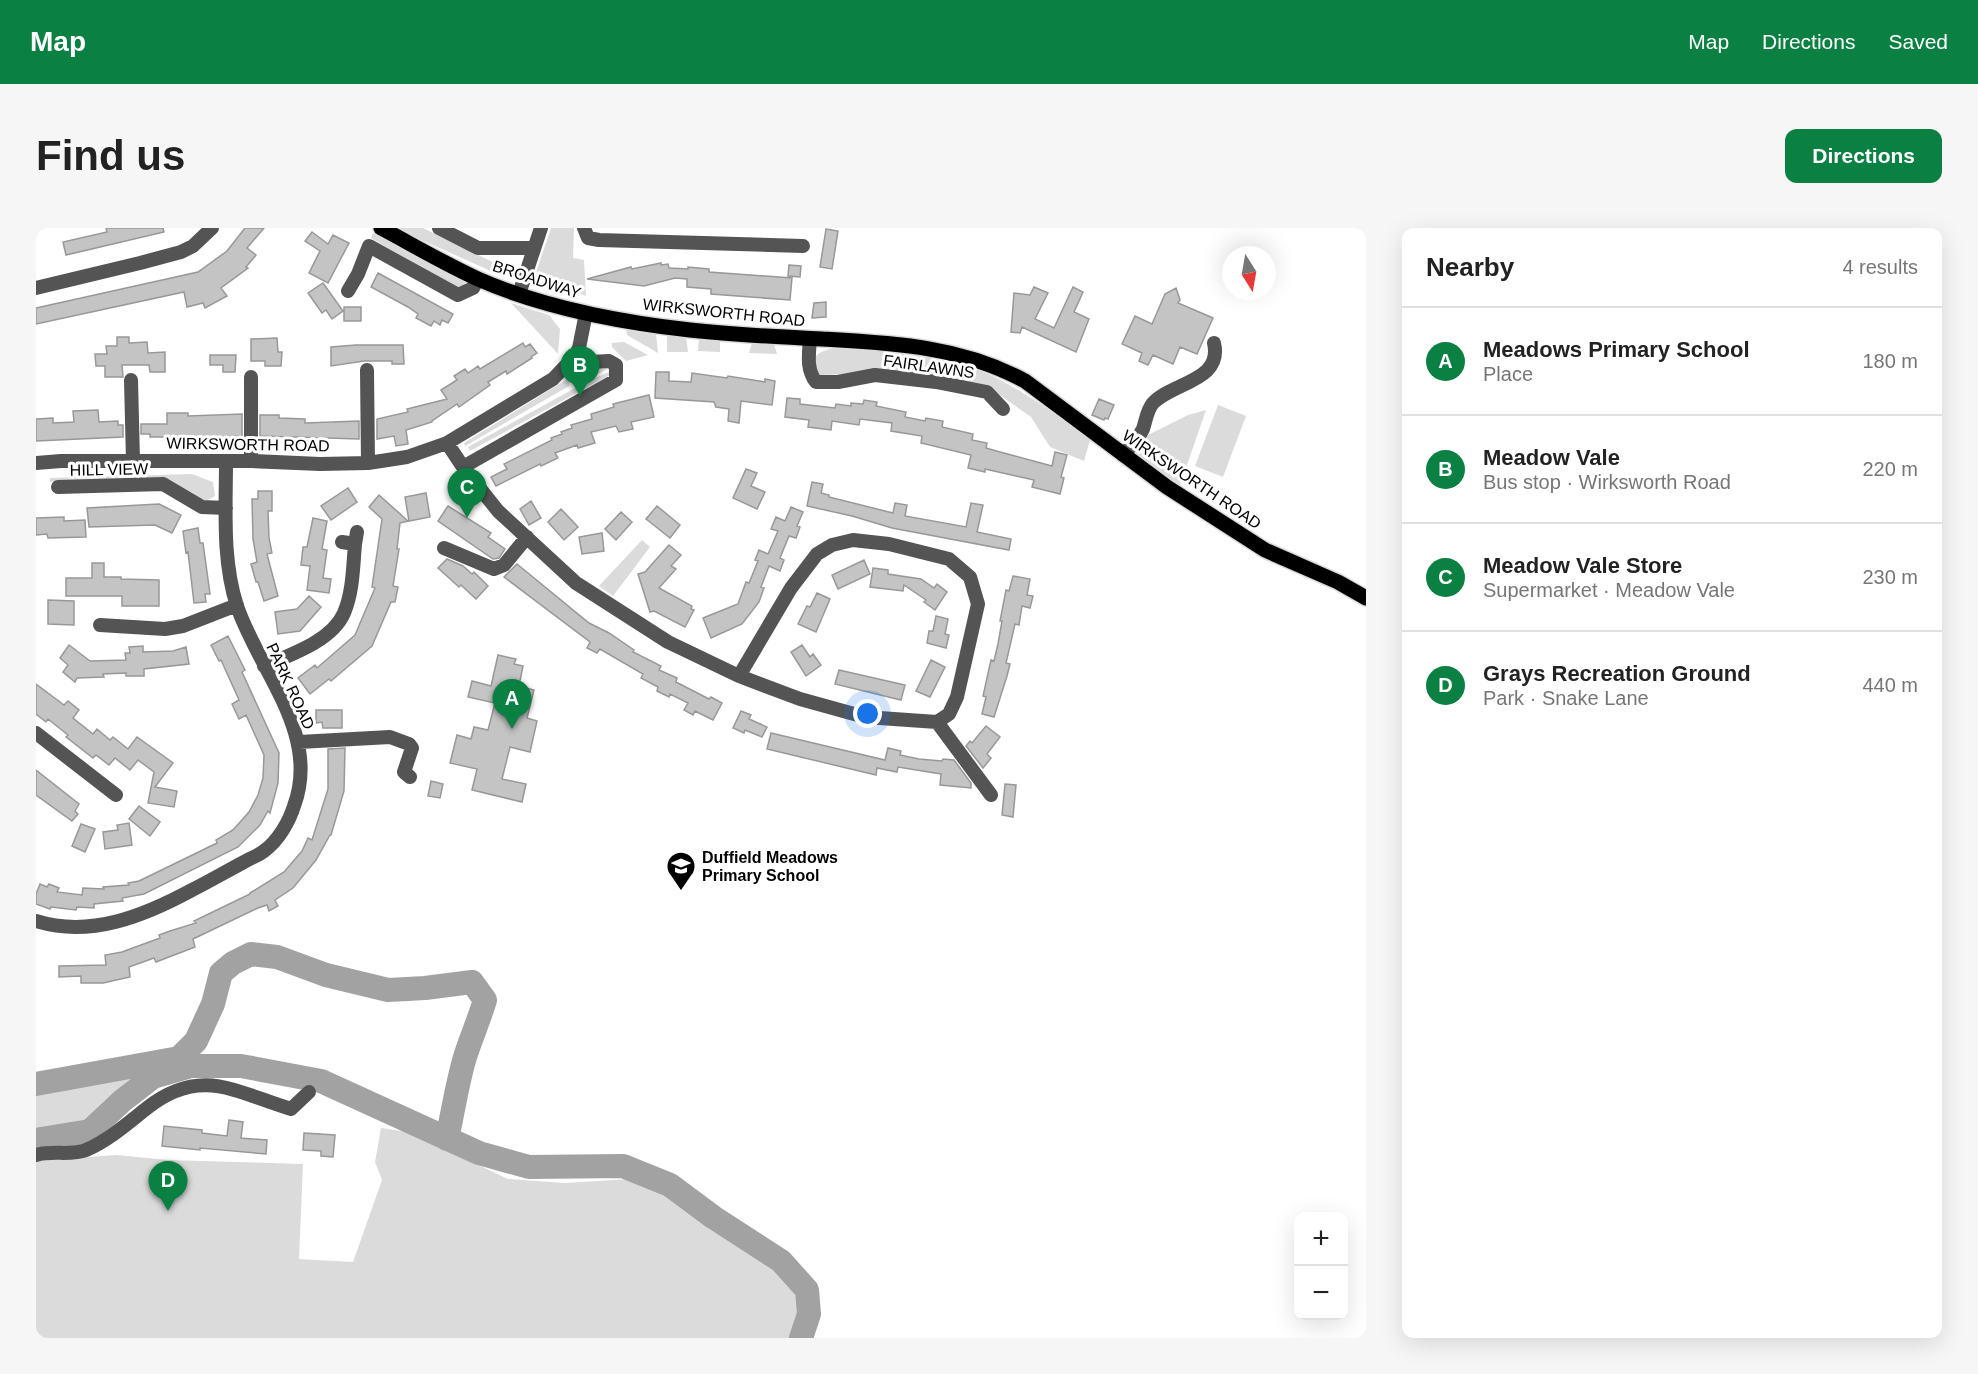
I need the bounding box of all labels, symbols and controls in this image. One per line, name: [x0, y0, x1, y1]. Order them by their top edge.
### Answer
text: Map: [30, 26, 86, 57]
text: Map: [1688, 30, 1729, 53]
text: Directions: [1762, 30, 1855, 53]
text: Saved: [1888, 30, 1948, 53]
button: Directions: [1785, 129, 1942, 183]
text: Find us: [36, 132, 185, 179]
north arrow: [1222, 246, 1276, 300]
text: Nearby: [1426, 252, 1514, 282]
text: 4 results: [1842, 256, 1918, 278]
street label: BROADWAY: [491, 257, 583, 302]
street label: WIRKSWORTH ROAD: [642, 296, 806, 329]
text: Meadows Primary School: [1483, 337, 1750, 362]
pin: B: [560, 346, 600, 396]
text: A: [1438, 350, 1453, 372]
text: 180 m: [1862, 350, 1918, 372]
street label: FAIRLAWNS: [882, 352, 976, 381]
text: Place: [1483, 363, 1533, 385]
street label: WIRKSWORTH ROAD: [1119, 427, 1264, 532]
street label: WIRKSWORTH ROAD: [166, 435, 330, 454]
text: Meadow Vale: [1483, 445, 1620, 470]
text: B: [1438, 458, 1453, 480]
text: 220 m: [1862, 458, 1918, 480]
street label: HILL VIEW: [70, 460, 149, 479]
pin: C: [448, 468, 486, 518]
text: Bus stop · Wirksworth Road: [1483, 471, 1731, 493]
text: Meadow Vale Store: [1483, 553, 1682, 578]
text: C: [1438, 566, 1453, 588]
text: 230 m: [1862, 566, 1918, 588]
text: Supermarket · Meadow Vale: [1483, 579, 1735, 601]
street label: PARK ROAD: [263, 640, 318, 732]
text: Grays Recreation Ground: [1483, 661, 1751, 686]
text: D: [1438, 674, 1453, 696]
text: 440 m: [1862, 674, 1918, 696]
pin: A: [492, 680, 532, 729]
text: Park · Snake Lane: [1483, 687, 1649, 709]
your location: [853, 699, 882, 728]
place label: Duffield Meadows Primary School: [702, 849, 838, 884]
school or university icon: Duffield Meadows Primary School: [665, 850, 697, 892]
pin: D: [148, 1162, 188, 1211]
map controls: [1294, 1212, 1348, 1320]
button: +: [1294, 1212, 1348, 1266]
button: −: [1294, 1266, 1348, 1320]

